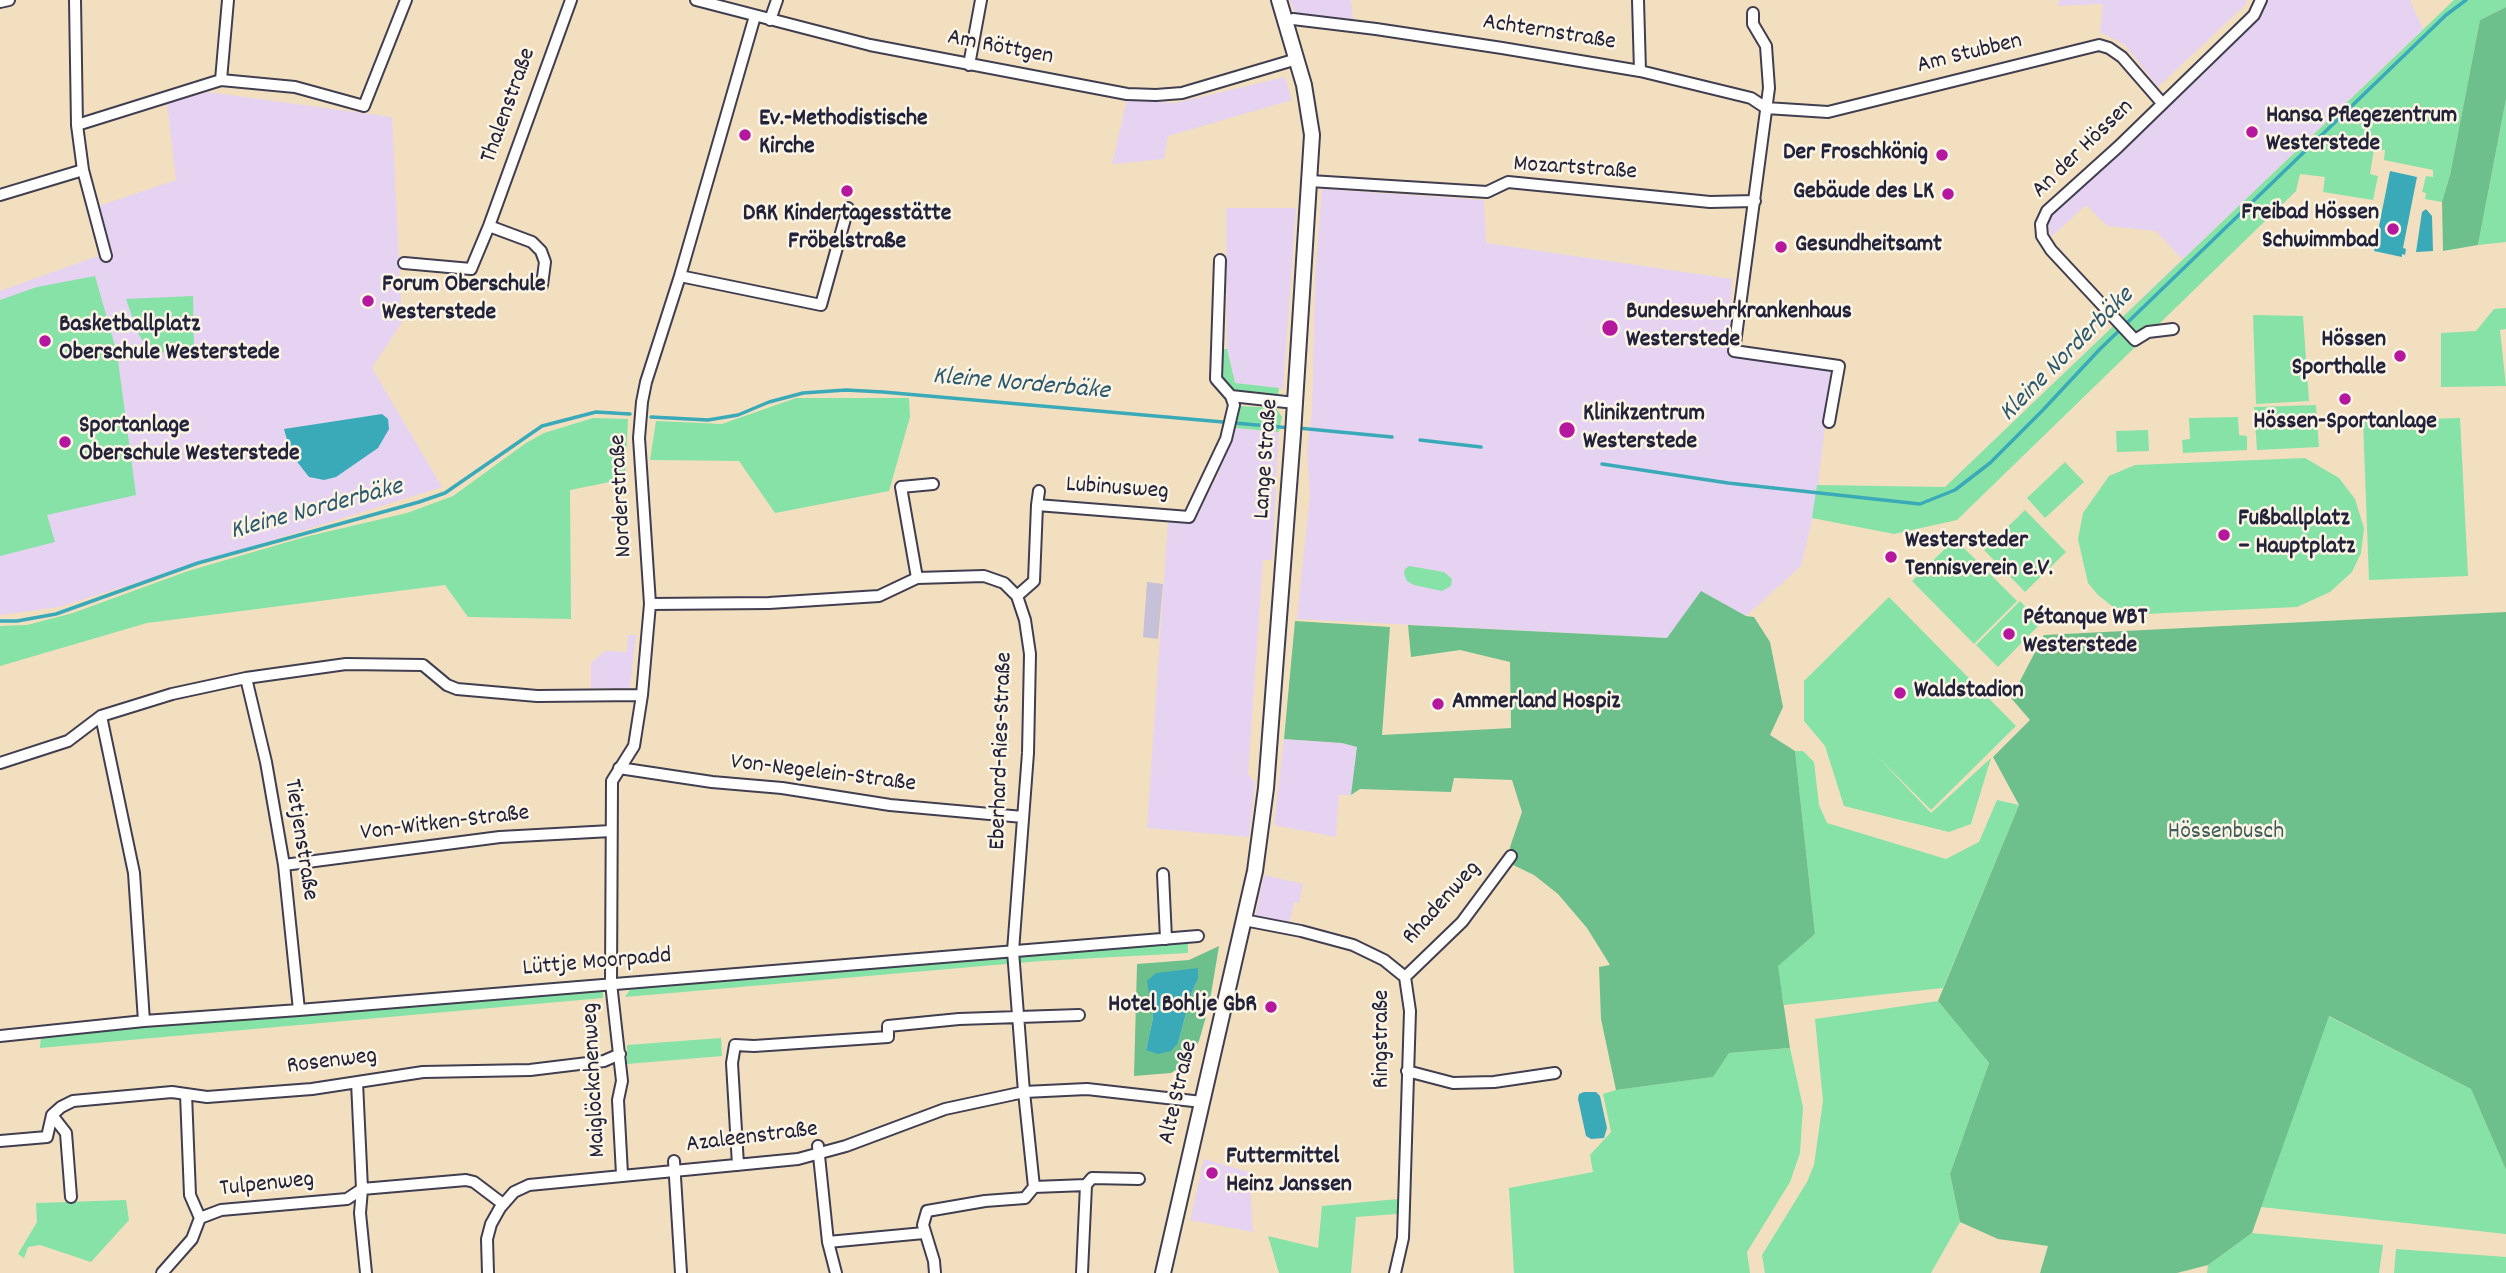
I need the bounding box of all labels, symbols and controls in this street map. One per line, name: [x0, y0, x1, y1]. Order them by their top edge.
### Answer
street label: Achternstraße: [1480, 9, 1618, 59]
street label: Am Röttgen: [945, 25, 1055, 73]
street label: Am Stubben: [1914, 28, 2026, 82]
street label: Thalenstraße: [476, 45, 544, 167]
street label: An der Hössen: [2027, 94, 2141, 206]
place label: Hansa Pflegezentrum Westerstede: [2266, 104, 2457, 160]
place label: Ev.-Methodistische Kirche: [759, 107, 928, 163]
marker: Hansa Pflegezentrum Westerstede: [2244, 124, 2260, 140]
marker: Ev.-Methodistische Kirche: [737, 127, 753, 143]
place label: Der Froschkönig: [1783, 141, 1928, 169]
marker: Der Froschkönig: [1934, 147, 1950, 163]
street label: Mozartstraße: [1512, 151, 1638, 189]
place label: Gebäude des LK: [1793, 180, 1934, 208]
marker: DRK Kindertagesstätte Fröbelstraße: [839, 183, 855, 199]
marker: Gebäude des LK: [1940, 186, 1956, 202]
place label: Freibad Hössen Schwimmbad: [2241, 201, 2379, 257]
place label: DRK Kindertagesstätte Fröbelstraße: [743, 202, 951, 258]
marker: Freibad Hössen Schwimmbad: [2385, 221, 2401, 237]
place label: Gesundheitsamt: [1795, 233, 1942, 261]
marker: Gesundheitsamt: [1773, 239, 1789, 255]
place label: Forum Oberschule Westerstede: [382, 273, 546, 329]
water label: Kleine Norderbäke: [1994, 282, 2142, 430]
marker: Forum Oberschule Westerstede: [360, 293, 376, 309]
place label: Bundeswehrkrankenhaus Westerstede: [1626, 300, 1852, 356]
place label: Basketballplatz Oberschule Westerstede: [59, 313, 280, 369]
marker: Bundeswehrkrankenhaus Westerstede: [1600, 318, 1620, 338]
place label: Hössen Sporthalle: [2292, 328, 2386, 384]
marker: Basketballplatz Oberschule Westerstede: [37, 333, 53, 349]
marker: Hössen Sporthalle: [2392, 348, 2408, 364]
water label: Kleine Norderbäke: [931, 363, 1111, 409]
marker: Hössen-Sportanlage: [2337, 391, 2353, 407]
street label: Lange Straße: [1249, 398, 1287, 520]
place label: Klinikzentrum Westerstede: [1583, 402, 1705, 458]
place label: Hössen-Sportanlage: [2253, 410, 2437, 438]
place label: Sportanlage Oberschule Westerstede: [79, 414, 300, 470]
marker: Klinikzentrum Westerstede: [1557, 420, 1577, 440]
marker: Sportanlage Oberschule Westerstede: [57, 434, 73, 450]
street label: Norderstraße: [605, 434, 641, 558]
street label: Lubinusweg: [1065, 472, 1169, 508]
water label: Kleine Norderbäke: [227, 473, 407, 549]
place label: Fußballplatz – Hauptplatz: [2238, 507, 2355, 563]
marker: Fußballplatz – Hauptplatz: [2216, 527, 2232, 543]
place label: Westersteder Tennisverein e.V.: [1905, 529, 2053, 585]
marker: Westersteder Tennisverein e.V.: [1883, 549, 1899, 565]
place label: Pétanque WBT Westerstede: [2023, 606, 2147, 662]
marker: Pétanque WBT Westerstede: [2001, 626, 2017, 642]
street label: Eberhard-Ries-Straße: [985, 652, 1021, 850]
place label: Waldstadion: [1914, 679, 2024, 707]
marker: Waldstadion: [1892, 685, 1908, 701]
place label: Ammerland Hospiz: [1452, 690, 1620, 718]
marker: Ammerland Hospiz: [1430, 696, 1446, 712]
street label: Von-Negelein-Straße: [729, 749, 917, 801]
street label: Tietjenstraße: [275, 777, 323, 903]
street label: Von-Witken-Straße: [359, 800, 531, 850]
park label: Hössenbusch: [2168, 820, 2284, 848]
street label: Rhadenweg: [1398, 856, 1488, 952]
street label: Lüttje Moorpadd: [521, 943, 673, 985]
street label: Ringstraße: [1370, 990, 1398, 1088]
place label: Hotel Bohlje GbR: [1108, 993, 1257, 1021]
marker: Hotel Bohlje GbR: [1263, 999, 1279, 1015]
street label: Maiglöckchenweg: [578, 1002, 614, 1158]
street label: Alte Straße: [1154, 1038, 1206, 1148]
street label: Rosenweg: [285, 1043, 379, 1083]
street label: Azaleenstraße: [684, 1117, 820, 1161]
place label: Futtermittel Heinz Janssen: [1226, 1145, 1352, 1201]
marker: Futtermittel Heinz Janssen: [1204, 1165, 1220, 1181]
street label: Tulpenweg: [218, 1167, 316, 1205]

